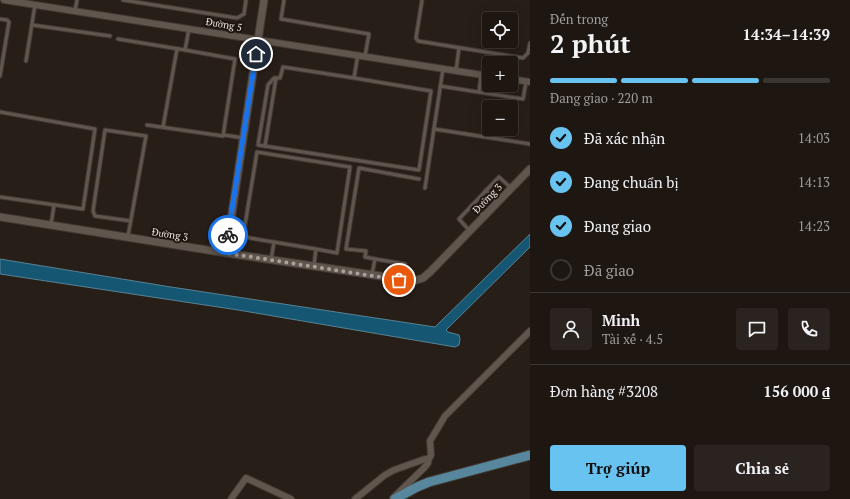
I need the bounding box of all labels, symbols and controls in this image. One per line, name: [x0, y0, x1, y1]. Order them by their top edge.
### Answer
text: Đến trong: [550, 10, 608, 28]
map controls: [482, 12, 518, 136]
button: locate: [482, 12, 518, 48]
street label: Đường 5: [205, 15, 243, 34]
text: 14:34–14:39: [743, 24, 830, 44]
text: 2 phút: [550, 26, 631, 60]
pin: [239, 37, 273, 71]
icon: home: [245, 43, 267, 65]
button: +: [482, 56, 518, 92]
text: Đang giao · 220 m: [550, 89, 653, 107]
button: −: [482, 100, 518, 136]
icon: check: [550, 127, 572, 149]
text: Đã xác nhận: [584, 128, 665, 148]
text: 14:03: [798, 129, 830, 147]
icon: check: [550, 171, 572, 193]
text: Đang chuẩn bị: [584, 172, 679, 192]
text: 14:13: [798, 173, 830, 191]
street label: Đường 3: [470, 181, 505, 216]
courier: [208, 215, 248, 255]
icon: check: [550, 215, 572, 237]
text: Đang giao: [584, 216, 651, 236]
text: 14:23: [798, 217, 830, 235]
icon: bike: [217, 224, 239, 246]
street label: Đường 3: [151, 225, 189, 244]
text: Đã giao: [584, 260, 634, 280]
pin: [382, 263, 416, 297]
icon: bag: [388, 269, 410, 291]
button: person: [550, 308, 592, 350]
button: chat: [736, 308, 778, 350]
button: phone: [788, 308, 830, 350]
text: Minh: [602, 310, 640, 330]
text: Tài xế · 4.5: [602, 330, 663, 348]
text: Đơn hàng #3208: [550, 381, 658, 401]
text: 156 000 ₫: [763, 381, 830, 401]
button: Trợ giúp: [550, 445, 686, 491]
button: Chia sẻ: [694, 445, 830, 491]

